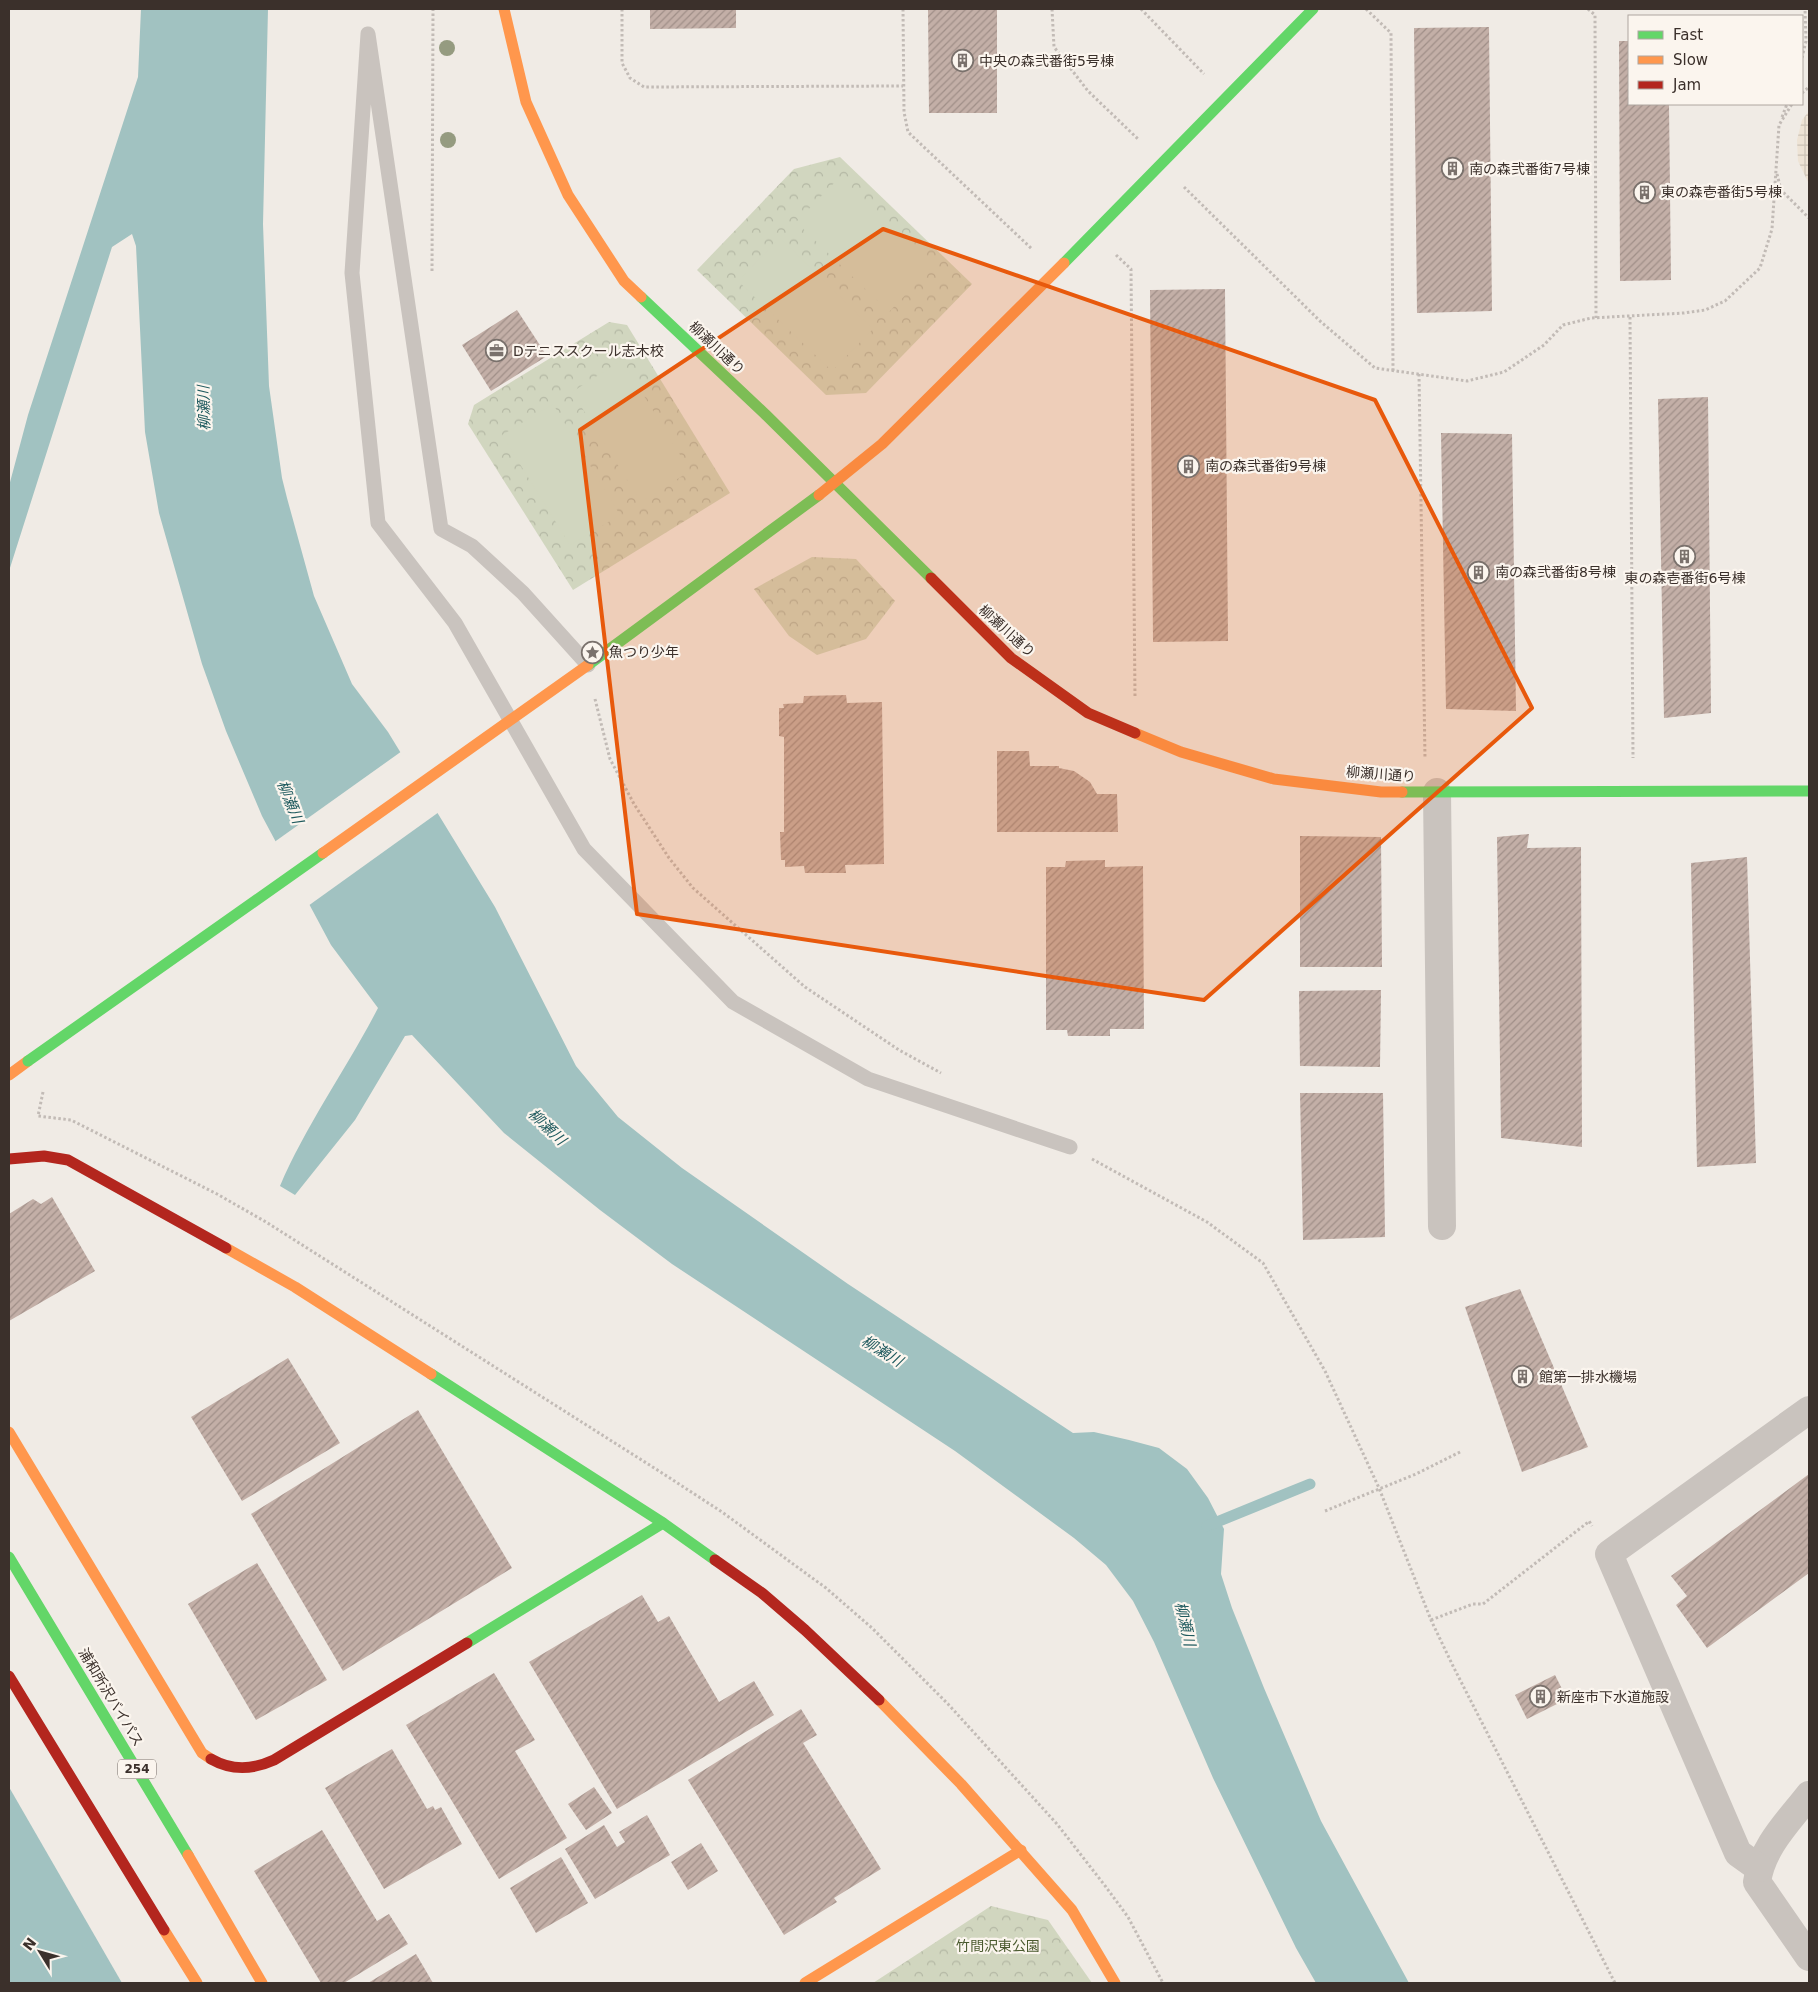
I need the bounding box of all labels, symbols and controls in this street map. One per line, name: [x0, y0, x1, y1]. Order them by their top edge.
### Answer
legend: [1628, 15, 1803, 105]
text: Fast: [1673, 26, 1703, 44]
building icon: 中央の森弐番街5号棟: [951, 49, 975, 73]
text: Slow: [1673, 51, 1708, 69]
place label: 中央の森弐番街5号棟: [979, 53, 1114, 69]
text: Jam: [1672, 76, 1701, 94]
building icon: 南の森弐番街7号棟: [1441, 157, 1465, 181]
place label: 南の森弐番街7号棟: [1469, 161, 1590, 177]
building icon: 東の森壱番街5号棟: [1633, 180, 1657, 204]
place label: 東の森壱番街5号棟: [1661, 184, 1782, 200]
street label: 柳瀬川通り: [686, 318, 748, 378]
office icon: Dテニススクール志木校: [485, 339, 509, 363]
place label: Dテニススクール志木校: [513, 343, 664, 359]
water label: 柳瀬川: [195, 383, 213, 431]
building icon: 南の森弐番街9号棟: [1177, 454, 1201, 478]
place label: 南の森弐番街9号棟: [1205, 458, 1326, 474]
building icon: 東の森壱番街6号棟: [1673, 544, 1697, 568]
building icon: 南の森弐番街8号棟: [1467, 560, 1491, 584]
place label: 南の森弐番街8号棟: [1495, 564, 1616, 580]
place label: 東の森壱番街6号棟: [1625, 570, 1745, 586]
street label: 柳瀬川通り: [976, 602, 1038, 660]
place icon: 魚つり少年: [581, 640, 605, 664]
place label: 魚つり少年: [609, 644, 679, 660]
street label: 柳瀬川通り: [1346, 764, 1416, 784]
water label: 柳瀬川: [273, 778, 308, 828]
water label: 柳瀬川: [524, 1105, 571, 1150]
water label: 柳瀬川: [858, 1332, 908, 1371]
building icon: 館第一排水機場: [1511, 1365, 1535, 1389]
place label: 館第一排水機場: [1539, 1369, 1637, 1385]
water label: 柳瀬川: [1171, 1600, 1199, 1650]
street label: 浦和所沢バイパス: [75, 1645, 147, 1749]
building icon: 新座市下水道施設: [1529, 1685, 1553, 1709]
place label: 新座市下水道施設: [1557, 1689, 1669, 1705]
road number: 254: [118, 1760, 156, 1778]
north arrow: [15, 1927, 65, 1977]
text: N: [20, 1935, 40, 1954]
park label: 竹間沢東公園: [956, 1938, 1040, 1954]

